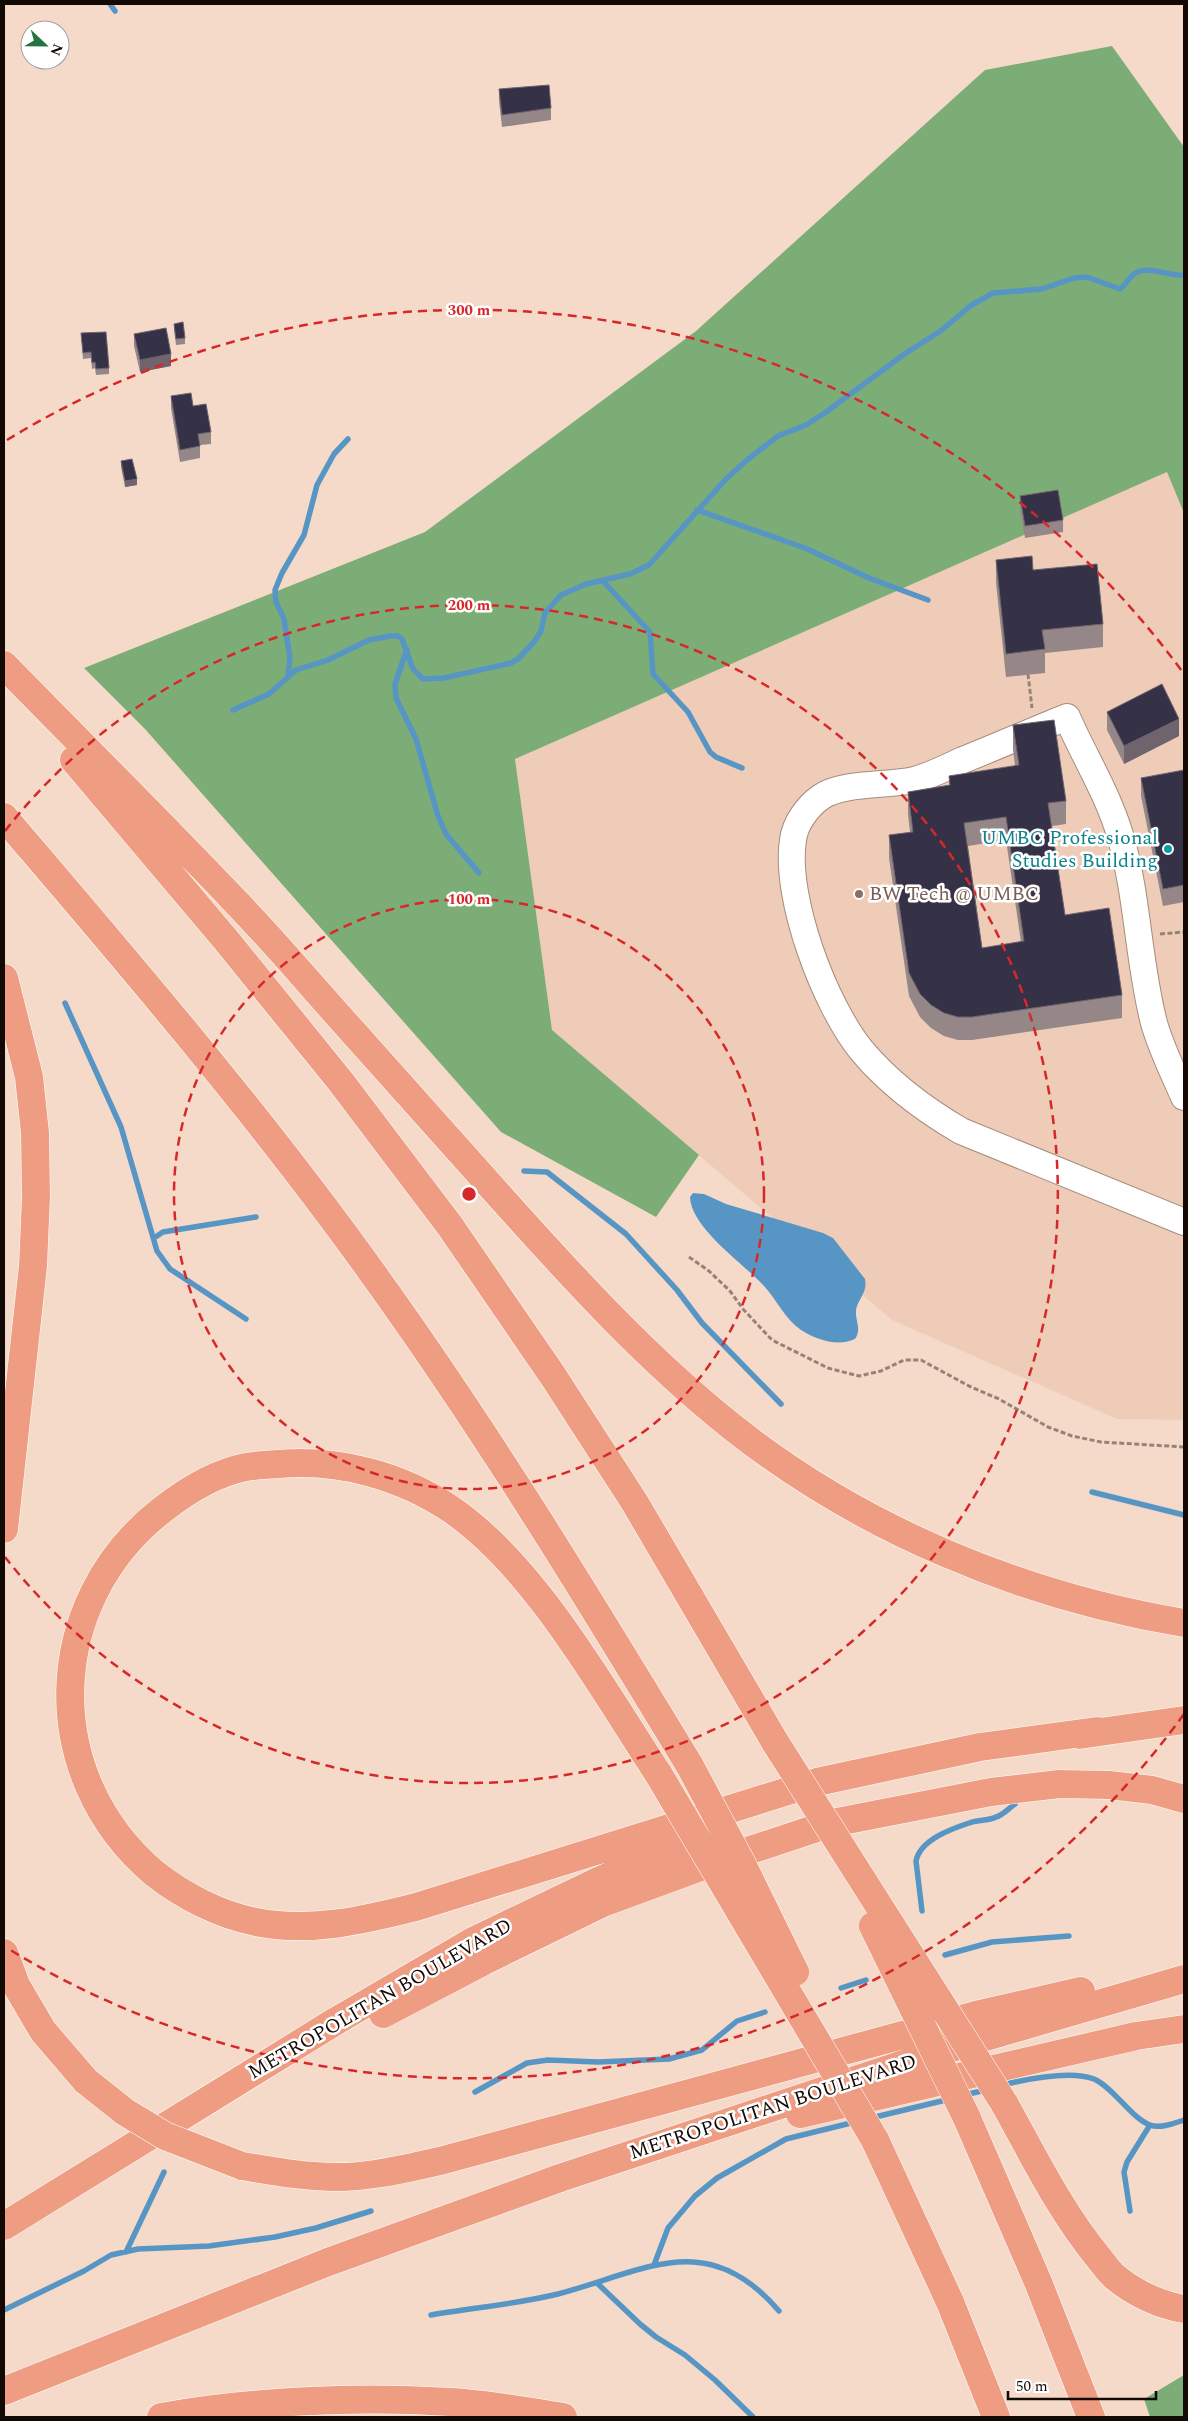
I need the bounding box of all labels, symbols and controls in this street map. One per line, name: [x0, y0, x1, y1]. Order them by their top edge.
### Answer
north arrow: [20, 20, 70, 70]
text: N: [45, 40, 68, 59]
text: 300 m: [448, 299, 491, 322]
text: 200 m: [448, 594, 491, 617]
place label: UMBC Professional Studies Building: [981, 823, 1158, 876]
marker: UMBC Professional Studies Building: [1162, 843, 1174, 855]
place label: BW Tech @ UMBC: [869, 879, 1039, 909]
text: 100 m: [448, 888, 491, 911]
marker: BW Tech @ UMBC: [853, 888, 865, 900]
centre of rings: [460, 1185, 478, 1203]
street label: METROPOLITAN BOULEVARD: [242, 1911, 518, 2087]
street label: METROPOLITAN BOULEVARD: [625, 2046, 921, 2168]
scale bar: [1008, 2368, 1156, 2400]
text: 50 m: [1016, 2375, 1048, 2398]

